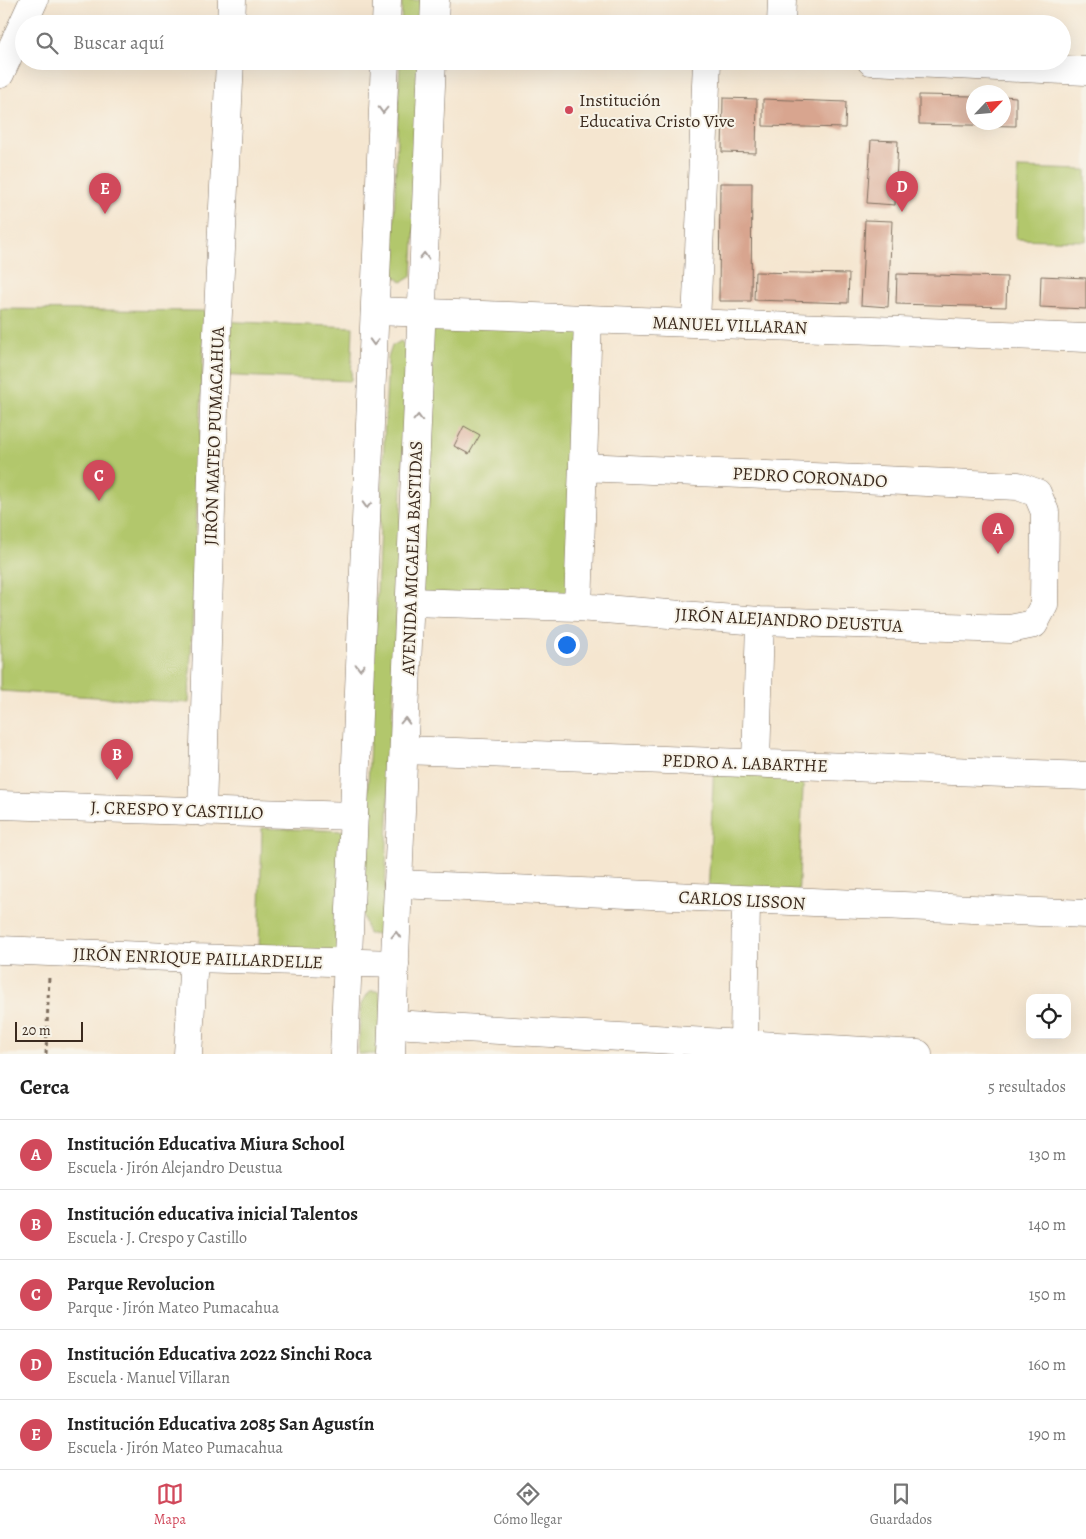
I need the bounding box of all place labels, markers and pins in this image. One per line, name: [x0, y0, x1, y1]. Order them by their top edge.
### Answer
place label: Institución Educativa Cristo Vive: [579, 88, 735, 133]
marker: Institución Educativa Cristo Vive: [563, 104, 575, 116]
pin: D: [886, 171, 918, 212]
pin: E: [89, 173, 121, 214]
pin: C: [83, 460, 115, 501]
pin: A: [982, 513, 1014, 554]
pin: B: [101, 739, 133, 780]

